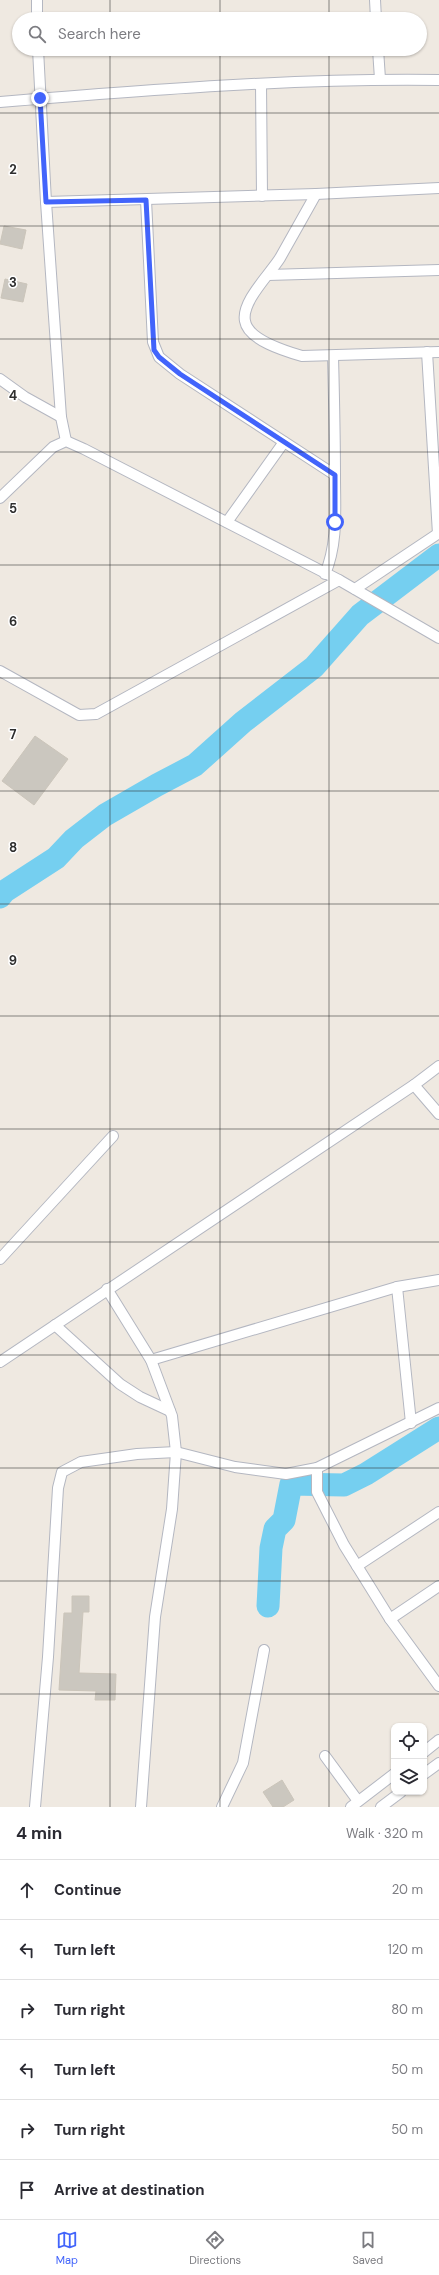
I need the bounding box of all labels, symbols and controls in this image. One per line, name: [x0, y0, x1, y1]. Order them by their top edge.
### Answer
search box: [12, 12, 427, 56]
icon: search: [26, 23, 48, 45]
text: Search here: [58, 24, 141, 44]
route end: [31, 89, 49, 107]
text: 2: [9, 161, 17, 178]
text: 3: [9, 274, 17, 291]
text: 4: [9, 387, 17, 404]
text: 5: [9, 500, 17, 517]
route start: [326, 513, 344, 531]
text: 6: [9, 613, 17, 630]
text: 7: [10, 726, 17, 743]
text: 8: [9, 839, 17, 856]
text: 9: [9, 952, 17, 969]
map controls: [391, 1723, 427, 1795]
button: locate: [391, 1723, 427, 1759]
button: layers: [391, 1759, 427, 1795]
text: 4 min: [16, 1822, 62, 1844]
text: Walk · 320 m: [346, 1825, 423, 1842]
icon: ahead: [16, 1879, 38, 1901]
text: Continue: [54, 1880, 122, 1900]
text: 20 m: [392, 1881, 423, 1898]
icon: left: [16, 1939, 38, 1961]
text: Turn left: [54, 1940, 115, 1960]
text: 120 m: [388, 1941, 423, 1958]
icon: right: [16, 1999, 38, 2021]
text: Turn right: [54, 2000, 125, 2020]
text: 80 m: [391, 2001, 423, 2018]
icon: left: [16, 2059, 38, 2081]
text: Turn left: [54, 2060, 115, 2080]
text: 50 m: [391, 2061, 423, 2078]
icon: right: [16, 2119, 38, 2141]
text: Turn right: [54, 2120, 125, 2140]
text: 50 m: [391, 2121, 423, 2138]
icon: arrive: [16, 2179, 38, 2201]
text: Arrive at destination: [54, 2180, 205, 2200]
tab: Map: [56, 2229, 78, 2267]
tab: Directions: [189, 2229, 241, 2267]
tab: Saved: [352, 2229, 383, 2267]

